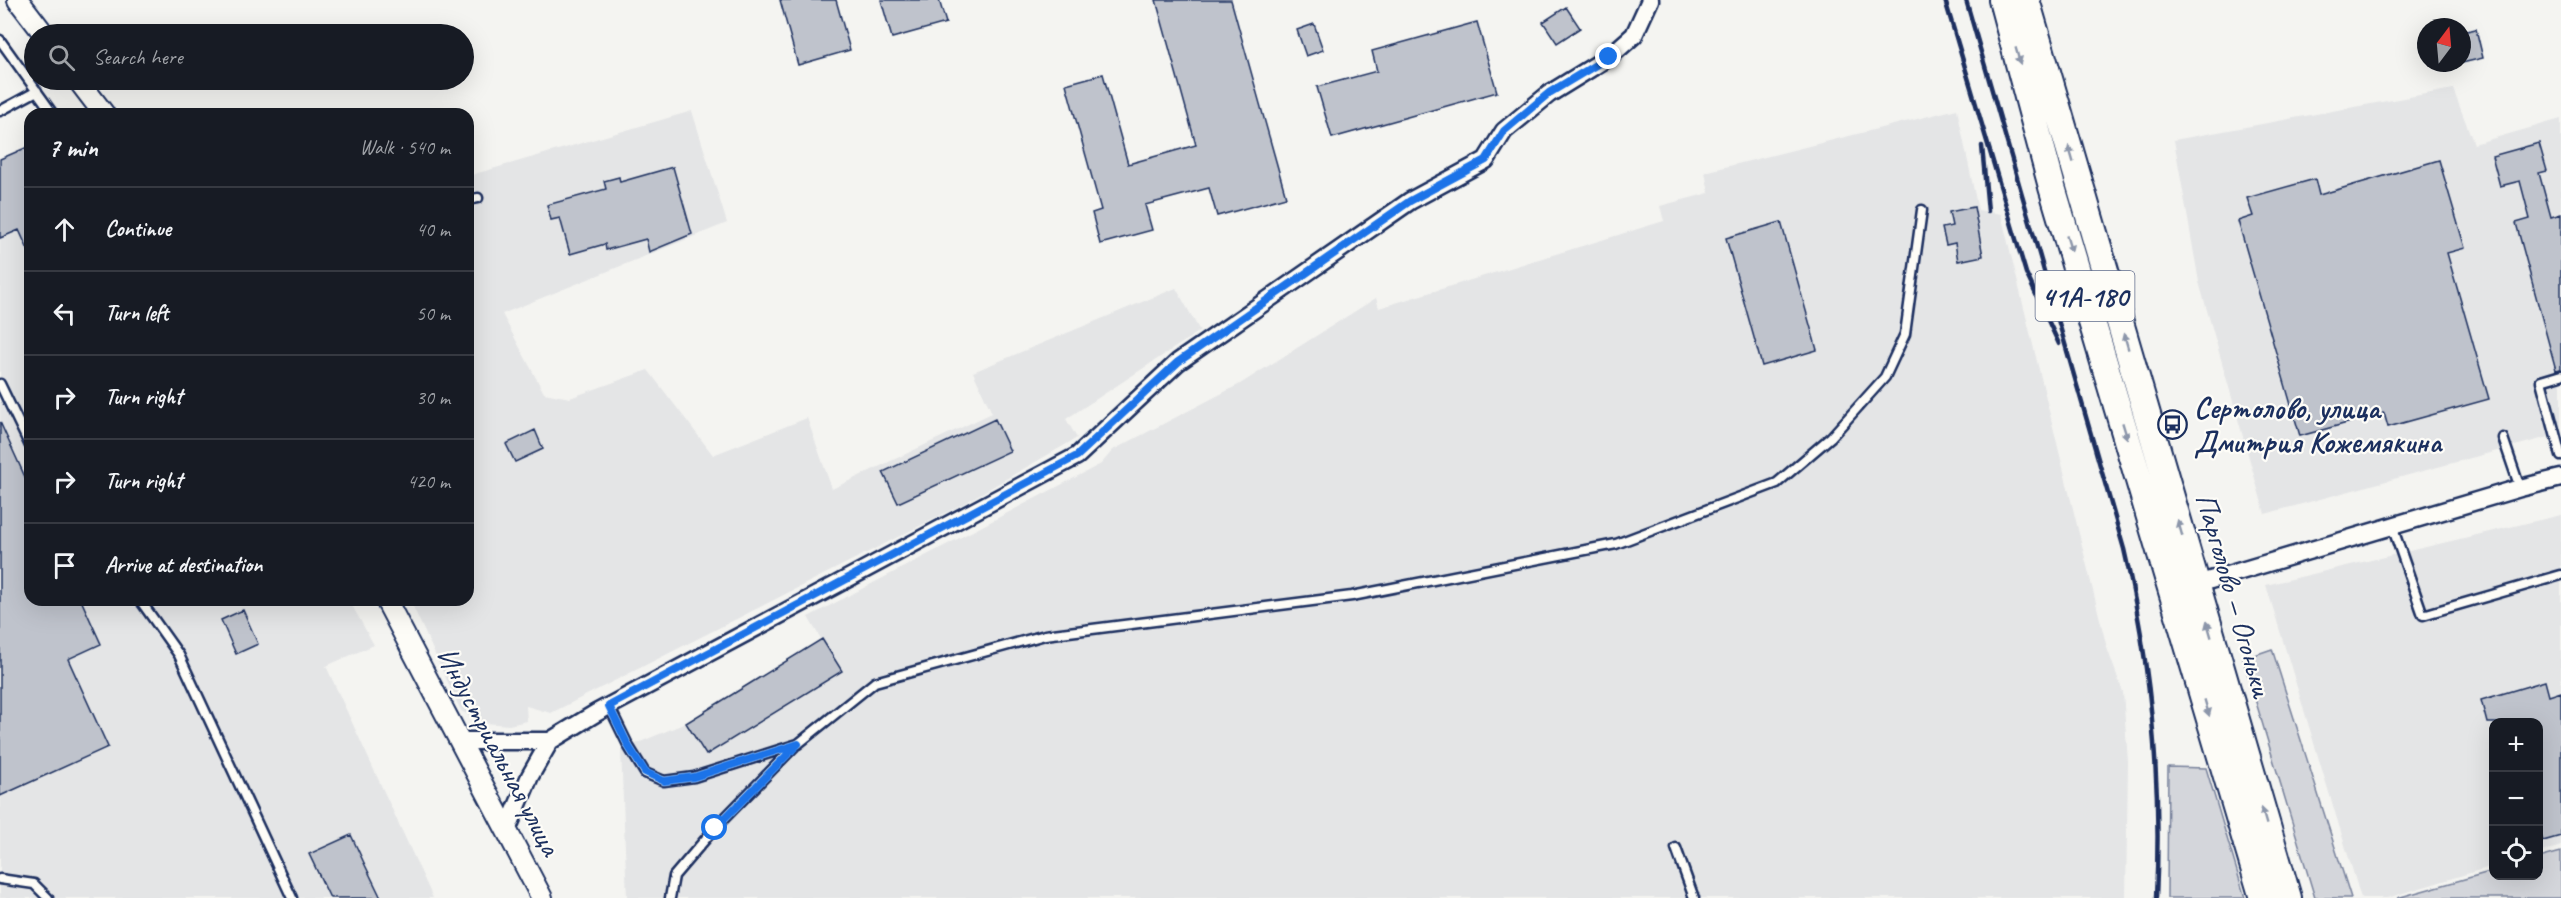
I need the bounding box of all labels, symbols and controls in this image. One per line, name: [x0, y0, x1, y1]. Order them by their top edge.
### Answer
north arrow: [2417, 18, 2471, 72]
search box: [24, 24, 474, 90]
icon: search: [45, 41, 78, 74]
text: Search here: [93, 43, 183, 71]
route end: [1595, 43, 1621, 69]
one-way arrow: [2014, 47, 2023, 65]
text: 7 min: [48, 131, 98, 164]
text: Walk · 540 m: [360, 135, 450, 160]
one-way arrow: [2066, 144, 2075, 162]
icon: ahead: [48, 213, 81, 246]
text: Continue: [105, 215, 171, 243]
text: 40 m: [416, 217, 450, 242]
one-way arrow: [2065, 235, 2074, 253]
road number: 41А-180: [2036, 271, 2134, 321]
icon: left: [48, 297, 81, 330]
text: Turn left: [105, 299, 169, 327]
text: 50 m: [416, 301, 450, 326]
one-way arrow: [2120, 332, 2130, 350]
icon: right: [48, 381, 81, 414]
text: Turn right: [105, 383, 182, 411]
text: 30 m: [416, 385, 450, 410]
place label: Сертолово, улица Дмитрия Кожемякина: [2194, 389, 2443, 461]
bus stop icon: Сертолово, улица Дмитрия Кожемякина: [2157, 409, 2189, 441]
one-way arrow: [2121, 422, 2130, 440]
icon: right: [48, 465, 81, 498]
text: Turn right: [105, 467, 182, 495]
text: 420 m: [407, 469, 450, 494]
street label: Парголово — Огоньки: [2187, 489, 2282, 703]
one-way arrow: [2175, 519, 2184, 537]
icon: arrive: [48, 549, 81, 582]
text: Arrive at destination: [105, 551, 262, 579]
one-way arrow: [2204, 620, 2213, 638]
street label: Индустриальная улица: [428, 640, 571, 864]
one-way arrow: [2203, 699, 2212, 717]
map controls: [2489, 718, 2543, 880]
button: +: [2489, 718, 2543, 772]
button: −: [2489, 772, 2543, 826]
one-way arrow: [2259, 807, 2268, 825]
route start: [701, 814, 727, 840]
button: locate: [2489, 826, 2543, 880]

